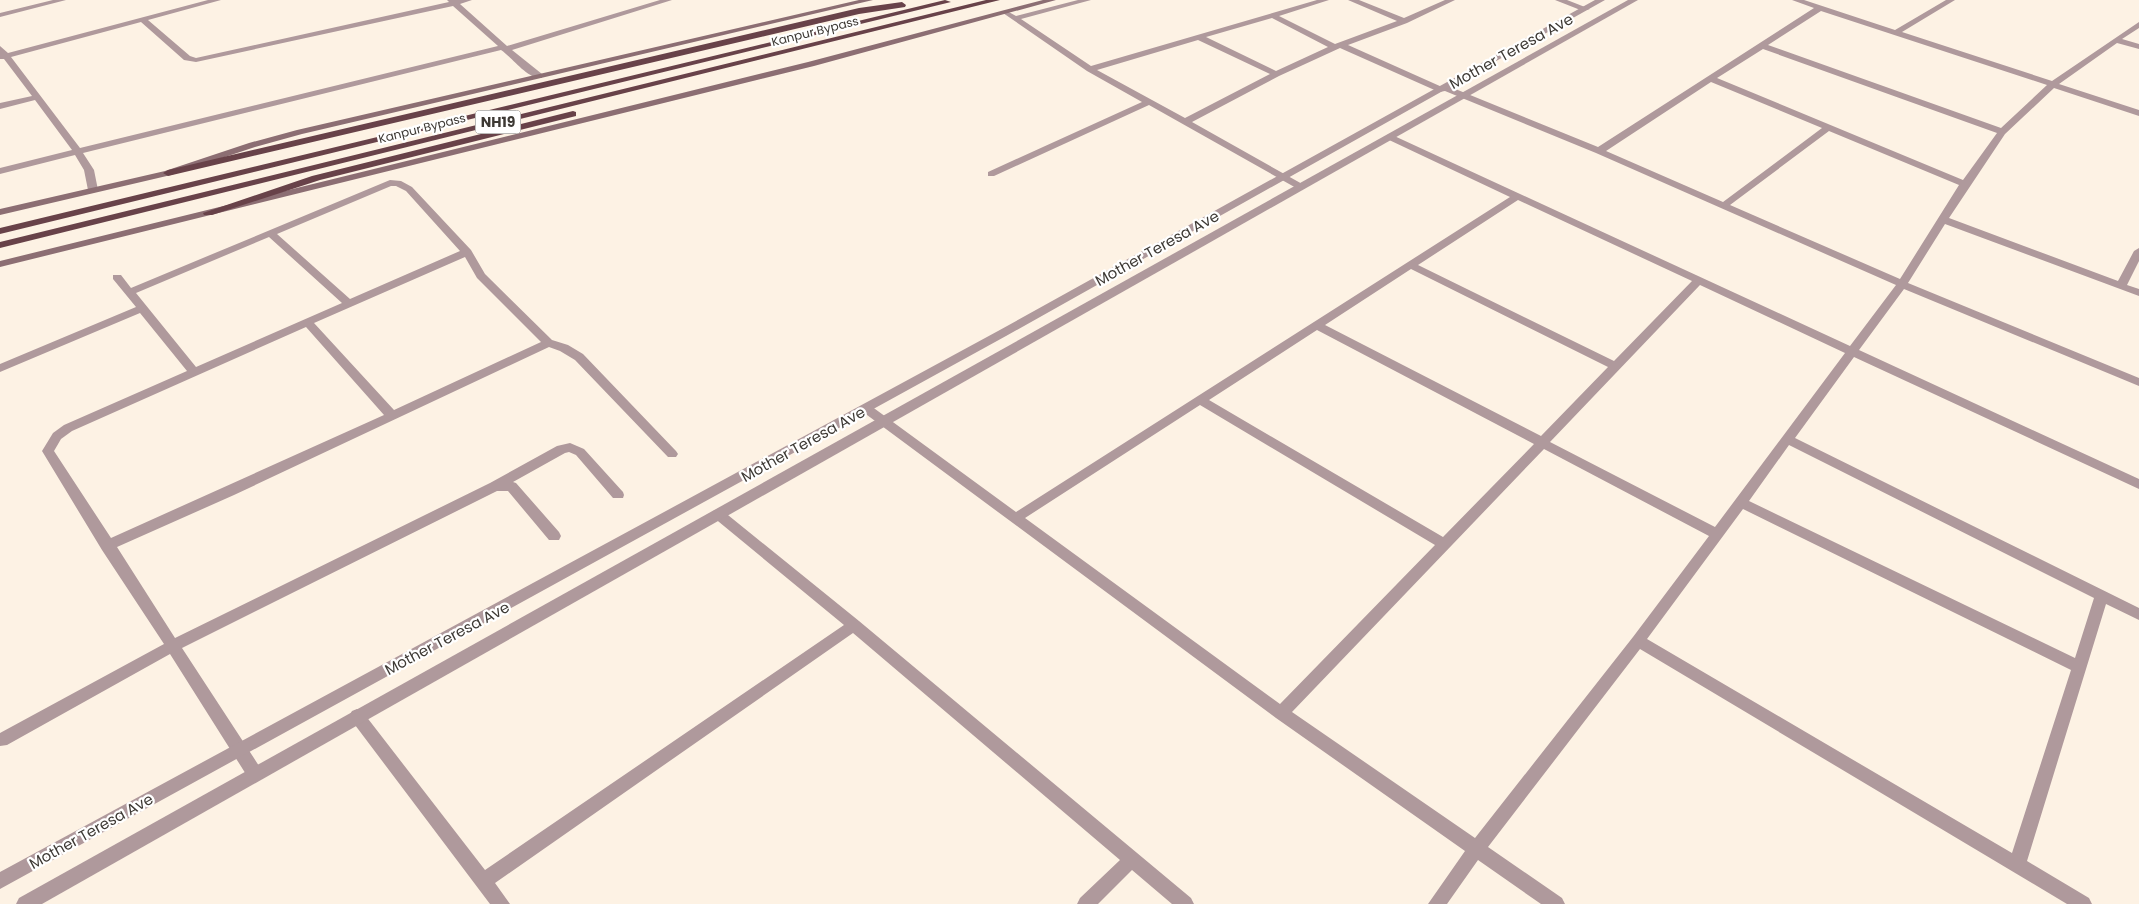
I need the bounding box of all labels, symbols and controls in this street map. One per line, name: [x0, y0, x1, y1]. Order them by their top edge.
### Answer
street label: Mother Teresa Ave: [1445, 8, 1577, 94]
street label: Kanpur Bypass: [770, 12, 860, 50]
street label: Kanpur Bypass: [377, 109, 467, 147]
road number: NH19: [476, 110, 520, 134]
street label: Mother Teresa Ave: [1091, 205, 1223, 291]
street label: Mother Teresa Ave: [737, 401, 869, 487]
street label: Mother Teresa Ave: [381, 596, 513, 680]
street label: Mother Teresa Ave: [25, 788, 157, 874]

